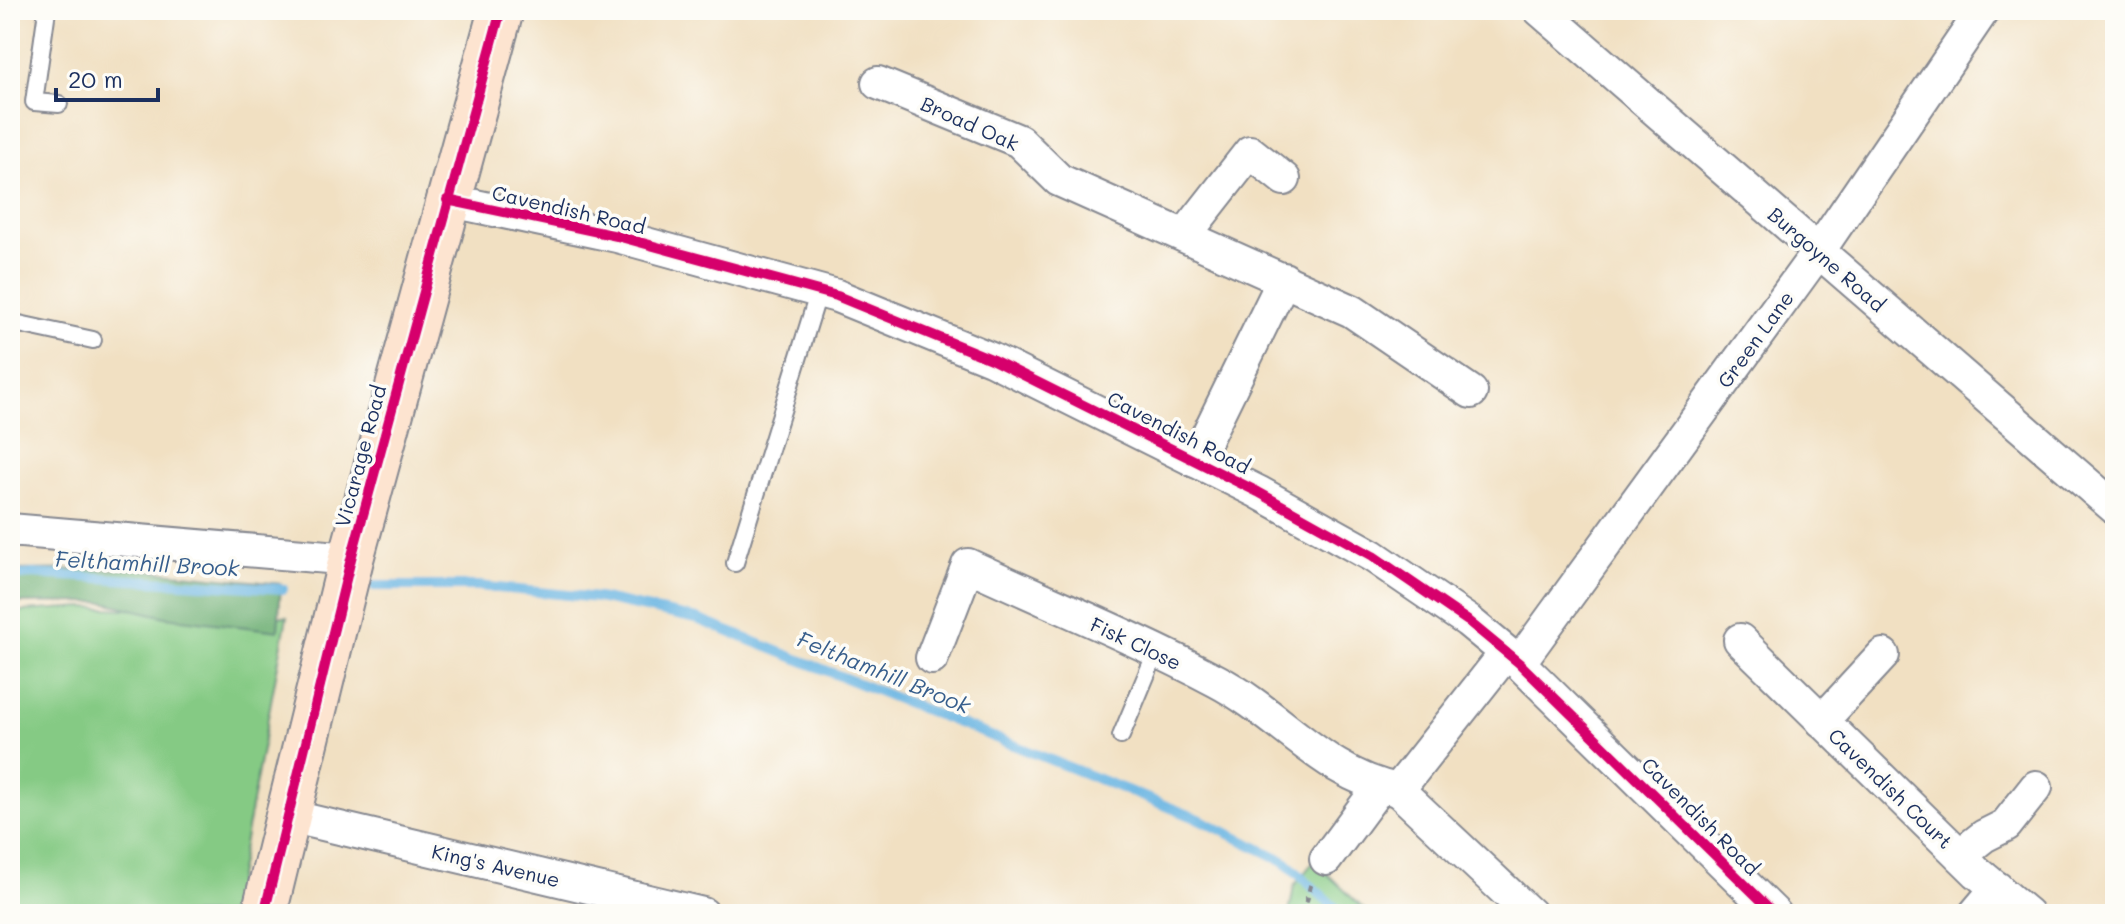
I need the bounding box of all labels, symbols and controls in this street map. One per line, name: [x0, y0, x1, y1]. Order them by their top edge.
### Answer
scale bar: [56, 52, 158, 102]
text: 20 m: [68, 63, 123, 94]
street label: Broad Oak: [917, 90, 1023, 156]
street label: Cavendish Road: [490, 179, 648, 239]
street label: Burgoyne Road: [1763, 201, 1891, 317]
street label: Green Lane: [1711, 285, 1799, 393]
street label: Vicarage Road: [329, 382, 391, 530]
street label: Cavendish Road: [1103, 385, 1255, 479]
water label: Felthamhill Brook: [54, 544, 241, 582]
street label: Fisk Close: [1086, 611, 1186, 675]
water label: Felthamhill Brook: [793, 624, 976, 720]
street label: Cavendish Court: [1823, 722, 1959, 854]
street label: Cavendish Road: [1636, 751, 1766, 881]
street label: King's Avenue: [429, 838, 563, 892]

